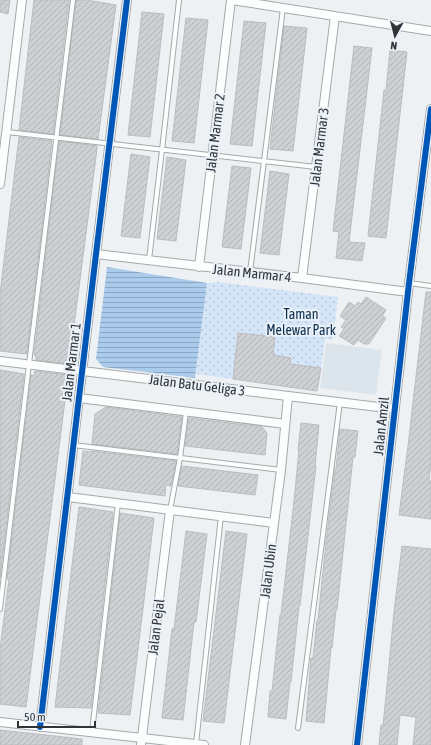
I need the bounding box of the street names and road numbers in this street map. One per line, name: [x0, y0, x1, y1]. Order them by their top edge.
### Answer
street label: Jalan Marmar 2: [202, 93, 228, 173]
street label: Jalan Marmar 3: [306, 107, 332, 187]
street label: Jalan Marmar 4: [212, 261, 293, 285]
street label: Jalan Marmar 1: [58, 322, 84, 402]
street label: Jalan Batu Geliga 3: [148, 371, 246, 399]
street label: Jalan Amzil: [370, 396, 392, 456]
street label: Jalan Ubin: [257, 543, 279, 599]
street label: Jalan Pejal: [145, 598, 167, 656]

